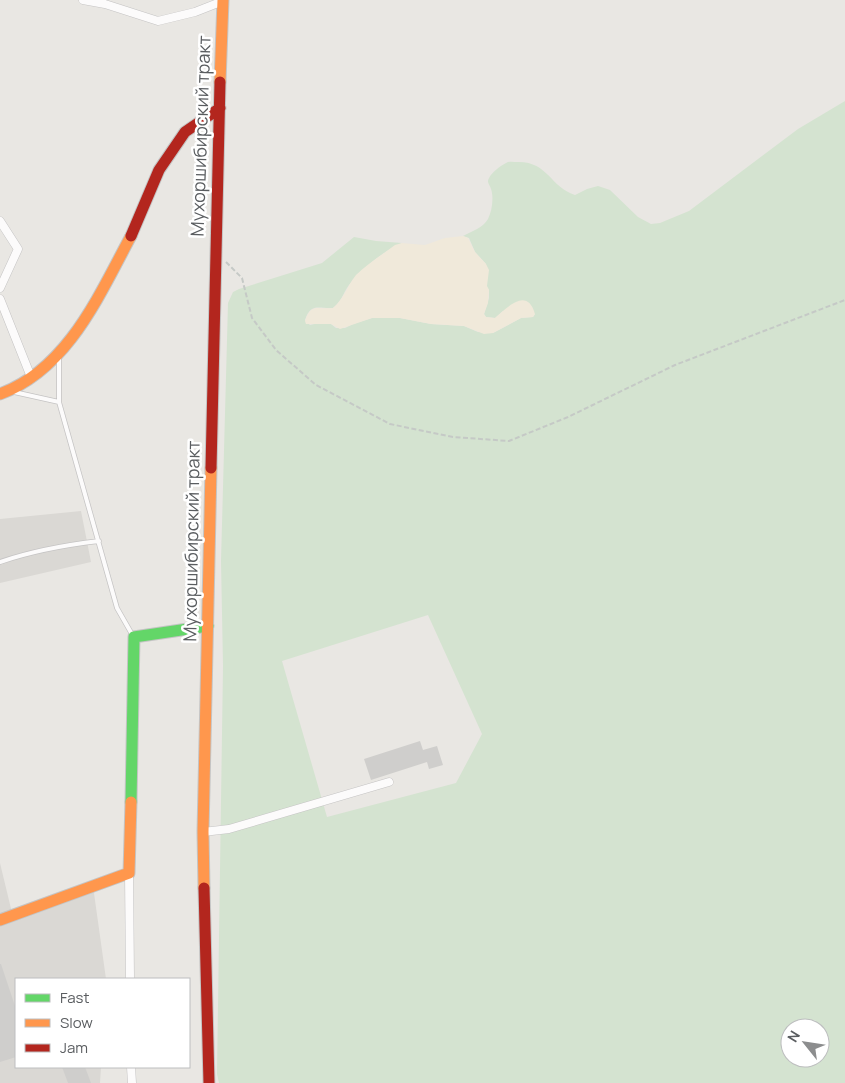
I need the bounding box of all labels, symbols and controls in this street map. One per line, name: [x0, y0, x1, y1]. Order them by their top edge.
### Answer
street label: Мухоршибирский тракт: [184, 35, 216, 237]
street label: Мухоршибирский тракт: [177, 440, 205, 642]
legend: [15, 978, 190, 1068]
text: Fast: [60, 987, 89, 1008]
text: Slow: [60, 1012, 93, 1033]
north arrow: [780, 1018, 830, 1068]
text: N: [783, 1027, 804, 1045]
text: Jam: [60, 1037, 88, 1058]

